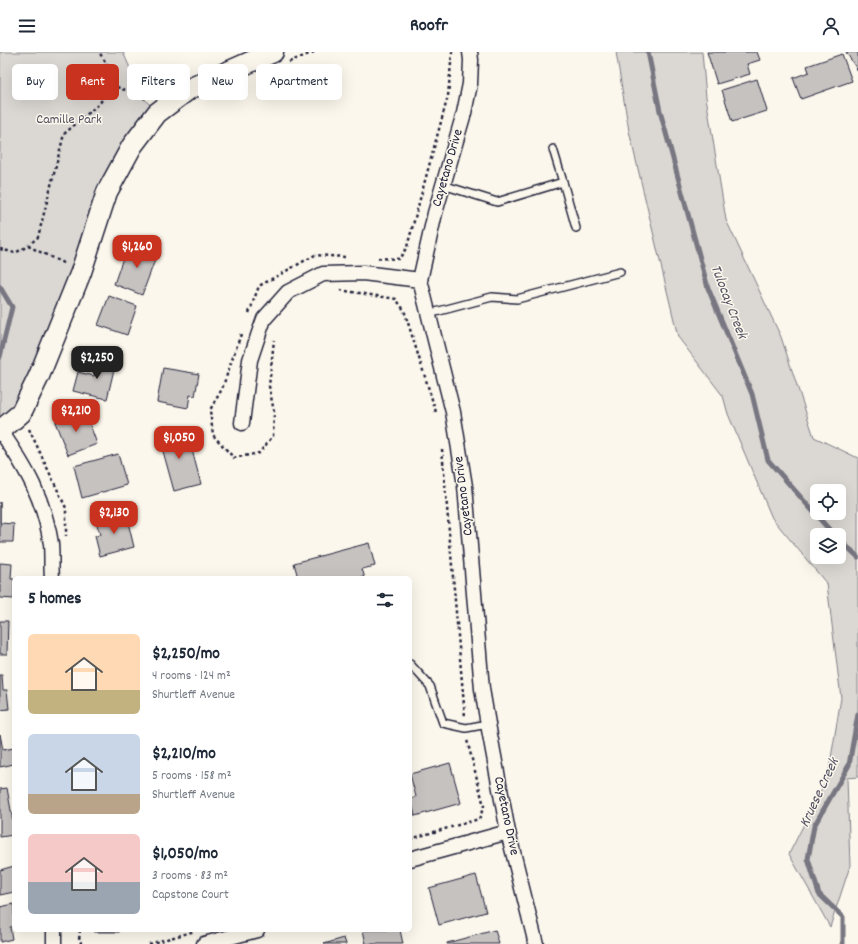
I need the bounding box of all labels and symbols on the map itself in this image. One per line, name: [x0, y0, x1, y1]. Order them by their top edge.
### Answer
park label: Camille Park: [36, 110, 102, 130]
street label: Cayetano Drive: [427, 127, 469, 209]
pin: $1,260: [104, 235, 170, 269]
water label: Tulocay Creek: [704, 262, 753, 344]
pin: $2,250: [64, 346, 130, 380]
pin: $2,210: [43, 399, 109, 433]
pin: $1,050: [146, 426, 212, 460]
street label: Cayetano Drive: [449, 455, 479, 537]
pin: $2,130: [81, 501, 147, 535]
water label: Kruese Creek: [794, 753, 846, 831]
street label: Cayetano Drive: [488, 775, 524, 857]

